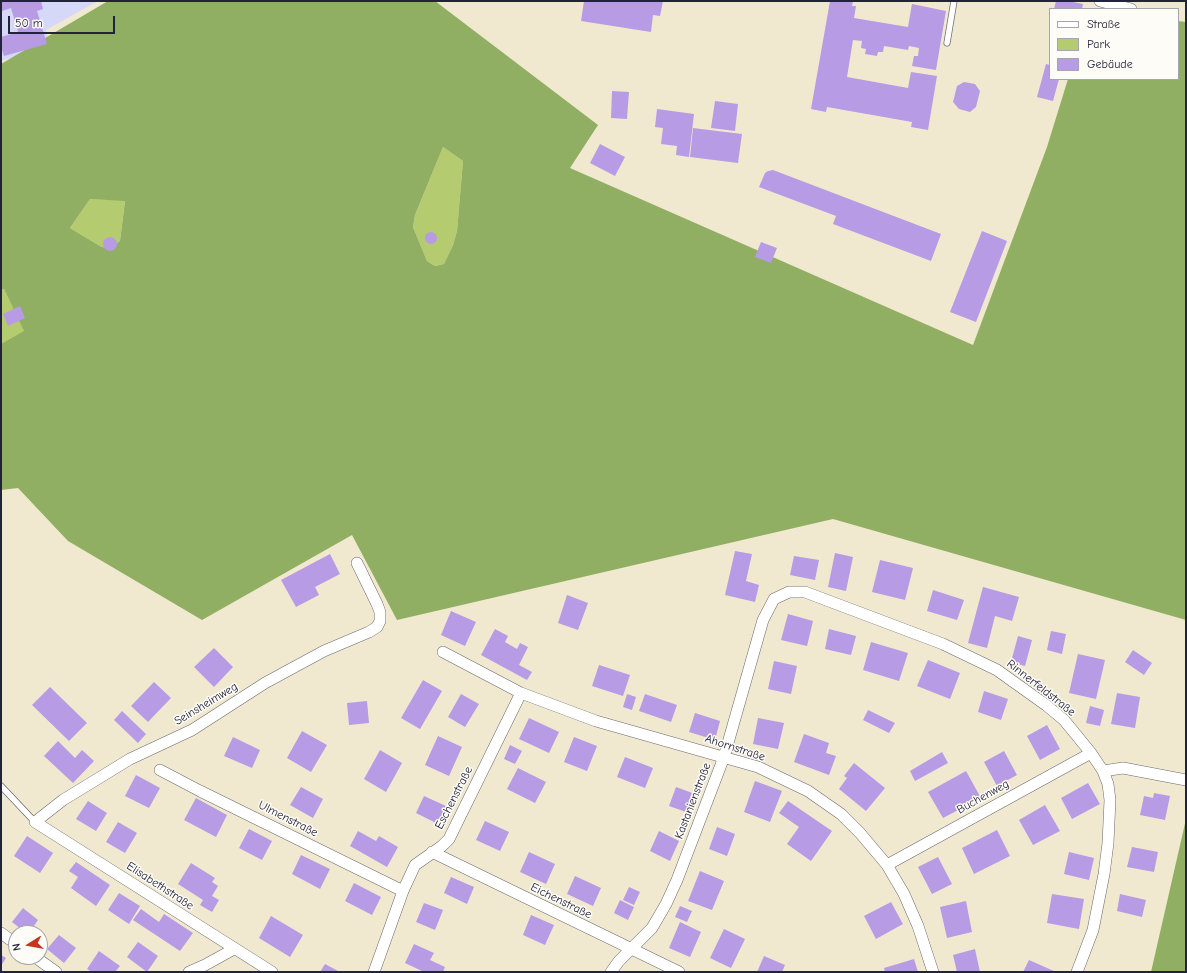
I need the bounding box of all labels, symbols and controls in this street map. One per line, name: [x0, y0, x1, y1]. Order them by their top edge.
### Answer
scale bar: [10, 8, 117, 34]
legend: [1049, 8, 1179, 80]
text: 50 m: [15, 16, 43, 30]
text: Straße: [1087, 17, 1120, 31]
text: Park: [1087, 37, 1110, 51]
text: Gebäude: [1087, 57, 1133, 71]
street label: Rinnerfeldstraße: [1004, 657, 1078, 719]
street label: Seinsheimweg: [172, 679, 240, 729]
street label: Ahornstraße: [703, 731, 767, 765]
street label: Kastanienstraße: [672, 761, 714, 841]
street label: Eschenstraße: [432, 764, 476, 832]
street label: Buchenweg: [954, 777, 1012, 817]
street label: Ulmenstraße: [256, 798, 320, 840]
street label: Elisabethstraße: [124, 859, 196, 913]
street label: Eichenstraße: [528, 880, 594, 922]
north arrow: [8, 925, 48, 965]
text: N: [10, 942, 24, 952]

